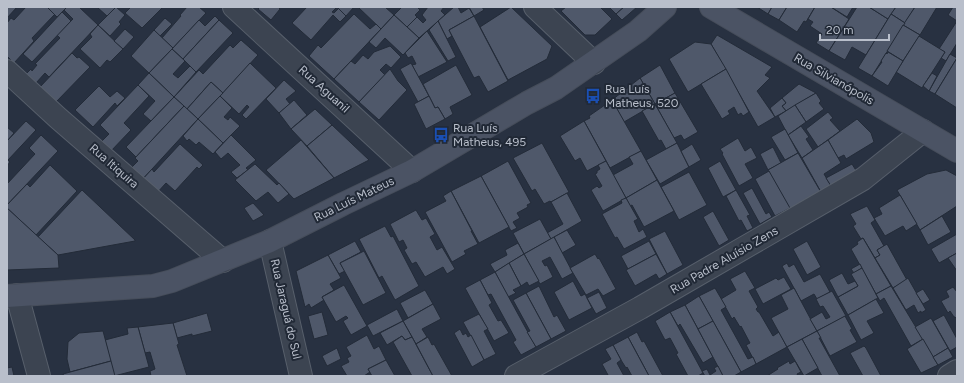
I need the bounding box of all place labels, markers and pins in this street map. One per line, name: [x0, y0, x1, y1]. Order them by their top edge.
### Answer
place label: Rua Luís Matheus, 520: [605, 82, 679, 110]
bus stop icon: Rua Luís Matheus, 520: [584, 87, 602, 105]
place label: Rua Luís Matheus, 495: [453, 121, 526, 149]
bus stop icon: Rua Luís Matheus, 495: [432, 126, 450, 144]

